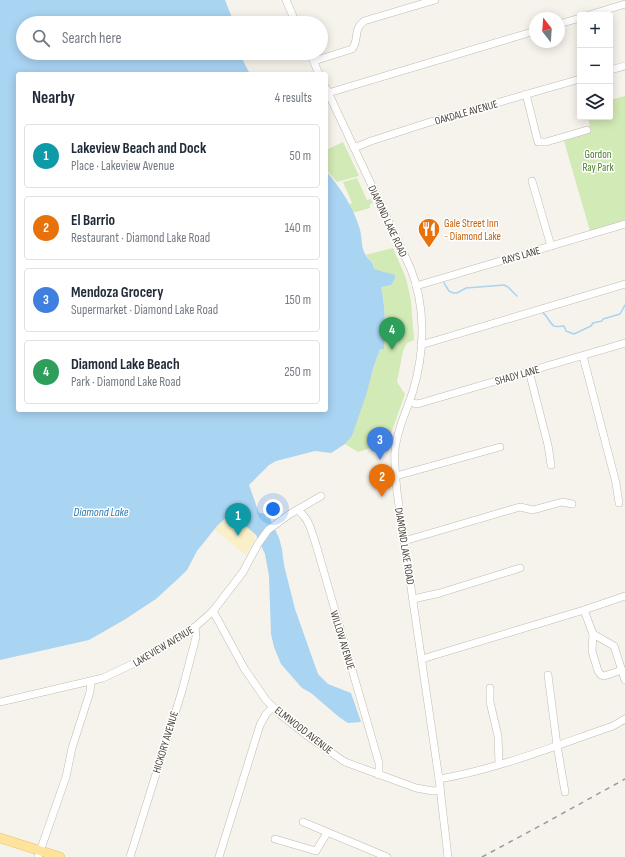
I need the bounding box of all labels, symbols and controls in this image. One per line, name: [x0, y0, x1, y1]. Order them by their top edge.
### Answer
north arrow: [529, 12, 565, 48]
map controls: [577, 12, 613, 120]
button: +: [577, 12, 613, 48]
search box: [16, 16, 328, 60]
icon: search: [30, 27, 52, 49]
text: Search here: [62, 29, 122, 48]
button: −: [577, 48, 613, 84]
button: layers: [577, 84, 613, 120]
text: Nearby: [32, 88, 75, 108]
text: 4 results: [275, 90, 312, 106]
street label: OAKDALE AVENUE: [433, 97, 499, 128]
text: Lakeview Beach and Dock: [71, 139, 206, 158]
text: 1: [43, 148, 49, 164]
text: 50 m: [290, 148, 311, 164]
park label: Gordon Ray Park: [582, 148, 614, 174]
text: Place · Lakeview Avenue: [71, 158, 175, 174]
street label: DIAMOND LAKE ROAD: [365, 183, 410, 259]
text: El Barrio: [71, 211, 115, 230]
restaurant icon: Gale Street Inn - Diamond Lake: [416, 216, 442, 249]
place label: Gale Street Inn - Diamond Lake: [444, 217, 501, 243]
text: 2: [43, 220, 49, 236]
text: 140 m: [285, 220, 311, 236]
text: Restaurant · Diamond Lake Road: [71, 230, 210, 246]
street label: RAYS LANE: [500, 244, 542, 267]
text: Mendoza Grocery: [71, 283, 163, 302]
text: 3: [43, 292, 49, 308]
text: 150 m: [285, 292, 311, 308]
text: Supermarket · Diamond Lake Road: [71, 302, 218, 318]
pin: 4: [379, 317, 405, 350]
text: Diamond Lake Beach: [71, 355, 180, 374]
street label: SHADY LANE: [493, 363, 541, 388]
text: 4: [43, 364, 49, 380]
text: 250 m: [284, 364, 311, 380]
text: Park · Diamond Lake Road: [71, 374, 181, 390]
pin: 3: [367, 427, 393, 460]
pin: 2: [369, 464, 395, 497]
your location: [263, 499, 283, 519]
pin: 1: [225, 503, 251, 536]
water label: Diamond Lake: [73, 505, 129, 520]
street label: DIAMOND LAKE ROAD: [392, 507, 417, 585]
street label: WILLOW AVENUE: [327, 609, 358, 671]
street label: LAKEVIEW AVENUE: [131, 623, 196, 670]
street label: ELMWOOD AVENUE: [272, 704, 335, 757]
street label: HICKORY AVENUE: [150, 710, 181, 775]

